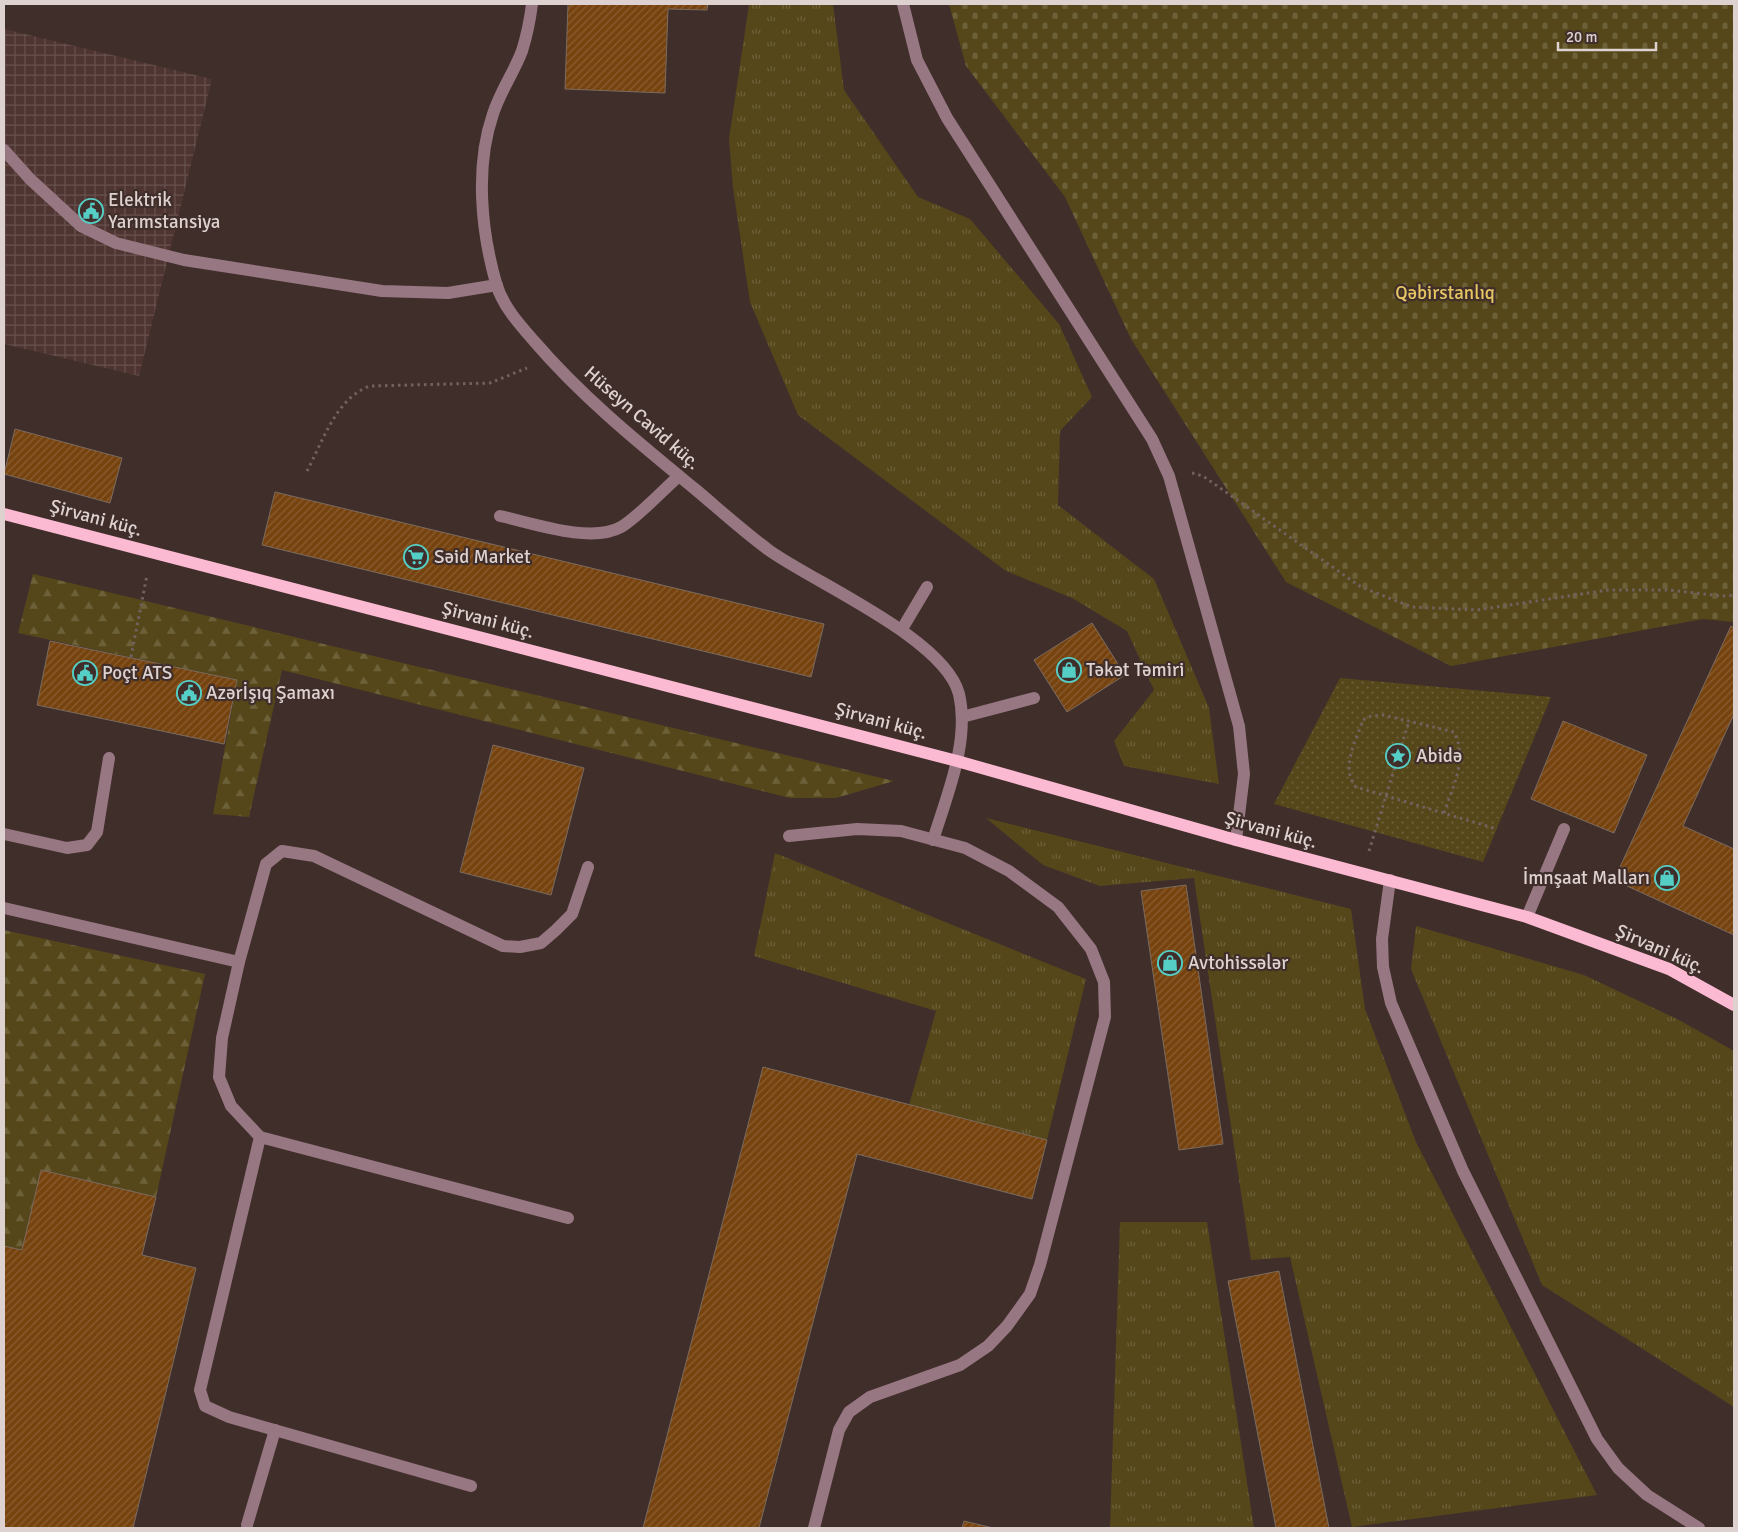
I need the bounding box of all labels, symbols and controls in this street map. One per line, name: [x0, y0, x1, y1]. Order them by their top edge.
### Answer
scale bar: [1558, 20, 1656, 52]
text: 20 m: [1566, 28, 1597, 46]
place label: Elektrik Yarımstansiya: [108, 188, 221, 234]
public building icon: Elektrik Yarımstansiya: [78, 198, 104, 224]
park label: Qəbirstanlıq: [1395, 281, 1495, 305]
street label: Hüseyn Cavid küç.: [579, 361, 705, 475]
street label: Şirvani küç.: [47, 494, 145, 542]
supermarket icon: Səid Market: [403, 544, 429, 570]
place label: Səid Market: [434, 545, 531, 569]
street label: Şirvani küç.: [439, 596, 537, 644]
shop icon: Təkət Təmiri: [1056, 657, 1082, 683]
place label: Təkət Təmiri: [1086, 658, 1184, 682]
public building icon: Poçt ATS: [72, 660, 98, 686]
place label: Poçt ATS: [102, 661, 172, 685]
public building icon: Azərİşıq Şamaxı: [176, 680, 202, 706]
place label: Azərİşıq Şamaxı: [206, 681, 335, 705]
street label: Şirvani küç.: [832, 697, 930, 745]
place icon: Abidə: [1385, 743, 1411, 769]
place label: Abidə: [1416, 744, 1462, 768]
street label: Şirvani küç.: [1222, 806, 1320, 854]
shop icon: İmnşaat Malları: [1654, 865, 1680, 891]
place label: İmnşaat Malları: [1523, 866, 1650, 890]
street label: Şirvani küç.: [1612, 919, 1708, 979]
shop icon: Avtohissələr: [1157, 950, 1183, 976]
place label: Avtohissələr: [1188, 951, 1288, 975]

